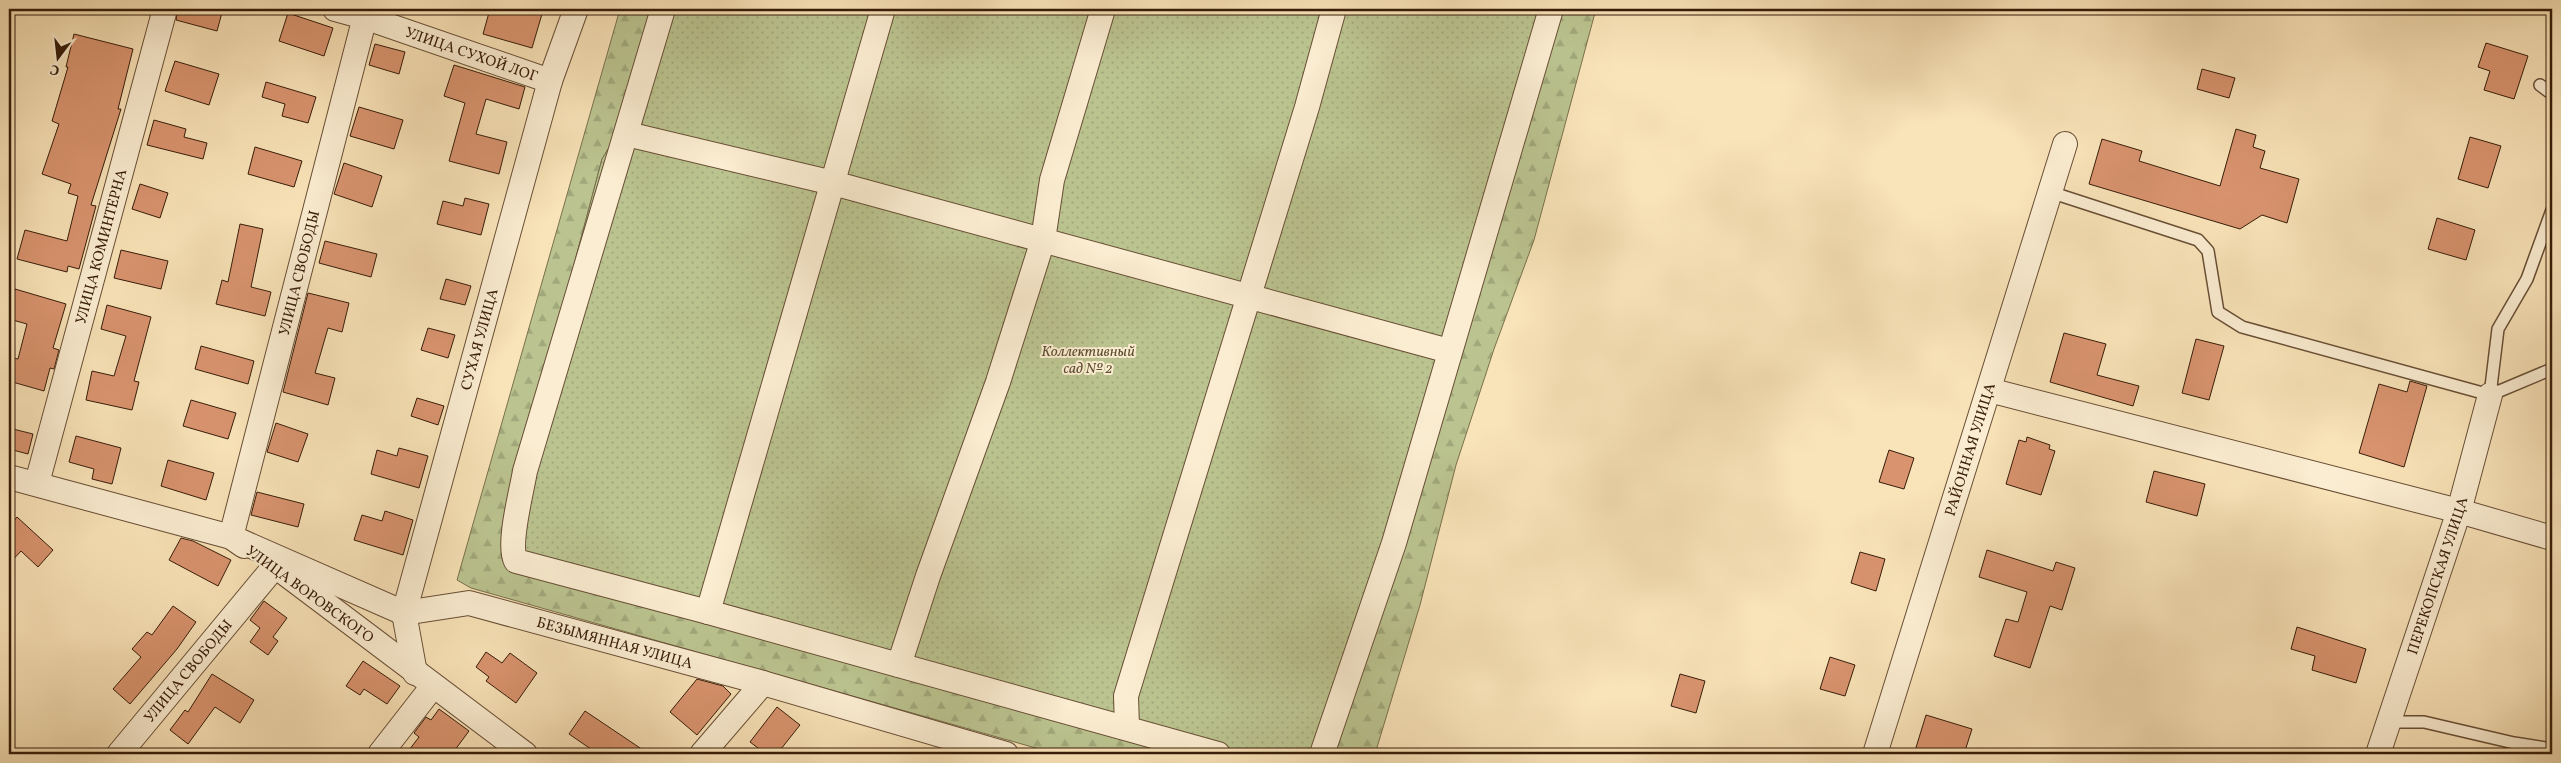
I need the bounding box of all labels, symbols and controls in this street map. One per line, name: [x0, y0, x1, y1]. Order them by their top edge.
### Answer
street label: УЛИЦА СУХОЙ ЛОГ: [402, 23, 541, 88]
north arrow: [32, 32, 82, 82]
text: С: [48, 59, 62, 79]
street label: УЛИЦА КОМИНТЕРНА: [71, 167, 133, 327]
street label: УЛИЦА СВОБОДЫ: [275, 209, 326, 338]
street label: СУХАЯ УЛИЦА: [457, 286, 505, 393]
park label: Коллективный сад № 2: [1041, 342, 1135, 380]
street label: РАЙОННАЯ УЛИЦА: [1941, 380, 2002, 519]
street label: ПЕРЕКОПСКАЯ УЛИЦА: [2403, 494, 2474, 658]
street label: УЛИЦА ВОРОВСКОГО: [241, 541, 378, 649]
street label: БЕЗЫМЯННАЯ УЛИЦА: [534, 613, 695, 675]
street label: УЛИЦА СВОБОДЫ: [140, 616, 238, 728]

